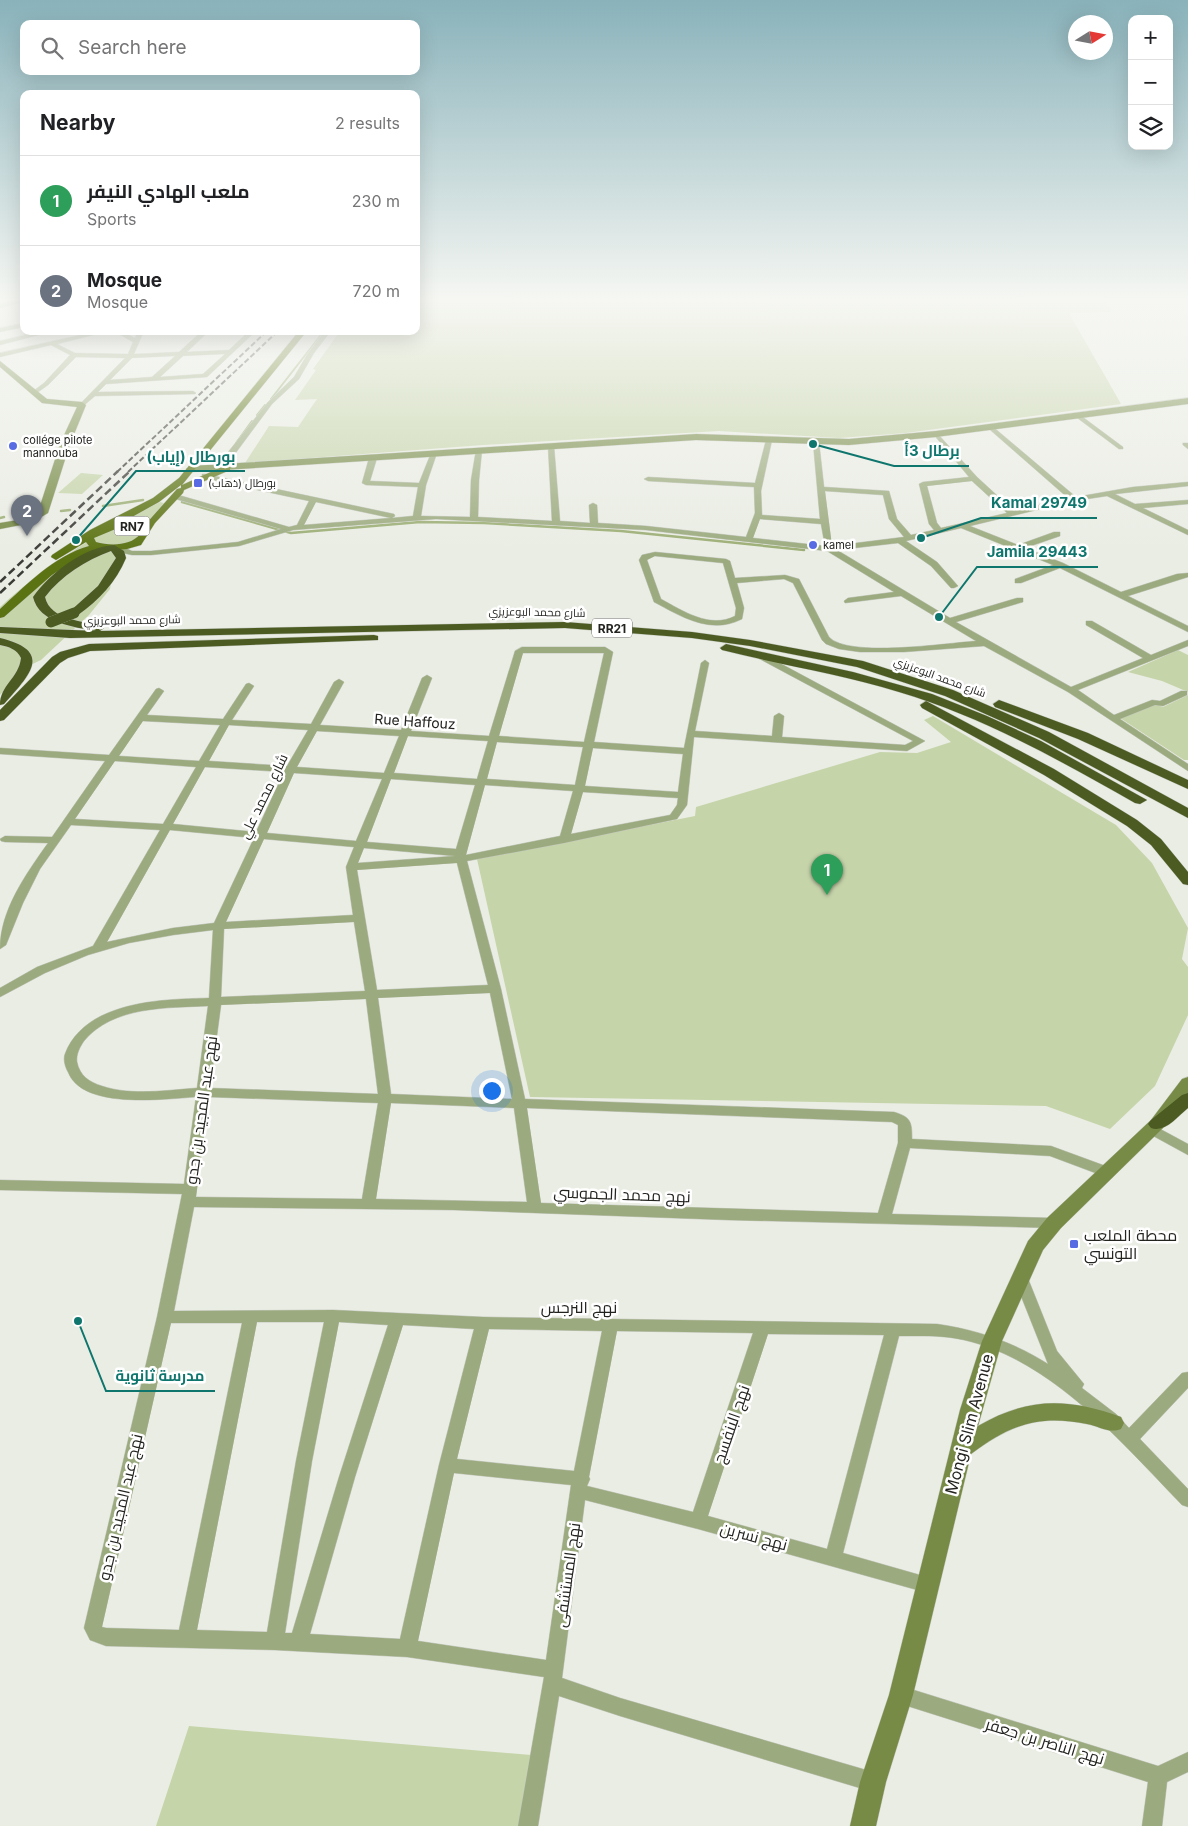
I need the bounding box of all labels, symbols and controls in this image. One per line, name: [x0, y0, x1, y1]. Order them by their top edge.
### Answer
north arrow: [1068, 15, 1113, 60]
map controls: [1128, 15, 1173, 150]
button: +: [1128, 15, 1173, 60]
search box: [20, 20, 420, 75]
icon: search: [38, 34, 66, 62]
text: Search here: [78, 36, 187, 59]
button: −: [1128, 60, 1173, 105]
button: layers: [1128, 105, 1173, 150]
text: Nearby: [40, 110, 115, 135]
text: 2 results: [335, 113, 400, 133]
text: ملعب الهادي النيفر: [87, 180, 250, 203]
text: 1: [53, 191, 59, 211]
text: 230 m: [352, 191, 400, 211]
text: Sports: [87, 209, 136, 229]
text: Mosque: [87, 269, 162, 292]
text: 2: [51, 281, 61, 301]
text: 720 m: [353, 281, 400, 301]
text: Mosque: [87, 292, 148, 312]
place label: collége pilote mannouba: [23, 433, 92, 460]
callout: برطال 3أ: [894, 436, 969, 466]
marker: collége pilote mannouba: [7, 440, 19, 452]
callout: بورطال (إياب): [136, 441, 245, 471]
text: برطال 3أ: [904, 441, 960, 460]
text: بورطال (إياب): [147, 447, 235, 467]
place label: بورطال (ذهاب): [208, 476, 276, 490]
marker: بورطال (ذهاب): [192, 477, 204, 489]
callout: Kamal 29749: [981, 488, 1097, 518]
text: Kamal 29749: [991, 493, 1087, 512]
pin: 2: [11, 495, 43, 536]
road number: RN7: [114, 516, 150, 536]
callout: Jamila 29443: [977, 537, 1098, 567]
place label: kamel: [823, 538, 854, 552]
marker: kamel: [807, 539, 819, 551]
text: Jamila 29443: [987, 542, 1087, 561]
street label: شارع محمد البوعزيزي: [488, 604, 586, 622]
street label: شارع محمد البوعزيزي: [83, 612, 181, 630]
road number: RR21: [592, 618, 632, 638]
street label: شارع محمد البوعزيزي: [891, 654, 988, 702]
street label: Rue Haffouz: [374, 710, 456, 732]
street label: شارع محمد علي: [235, 751, 294, 843]
pin: 1: [811, 854, 843, 895]
street label: نهج عبد المجيد بن جدو: [181, 1035, 223, 1186]
your location: [479, 1078, 505, 1104]
street label: نهج محمد الجموسي: [553, 1182, 691, 1209]
place label: محطة الملعب التونسي: [1084, 1225, 1177, 1266]
marker: محطة الملعب التونسي: [1068, 1238, 1080, 1250]
street label: نهج النرجس: [541, 1297, 617, 1319]
street label: Mongi Slim Avenue: [941, 1352, 997, 1496]
callout: مدرسة ثانوية: [106, 1361, 215, 1391]
text: مدرسة ثانوية: [116, 1366, 204, 1385]
street label: نهج البنفسج: [708, 1382, 756, 1466]
street label: نهج عبد المجيد بن جدو: [93, 1432, 149, 1583]
street label: نهج نسرين: [718, 1517, 790, 1556]
street label: نهج المستشفى: [550, 1521, 586, 1629]
street label: نهج الناصر بن جعفر: [982, 1713, 1107, 1771]

